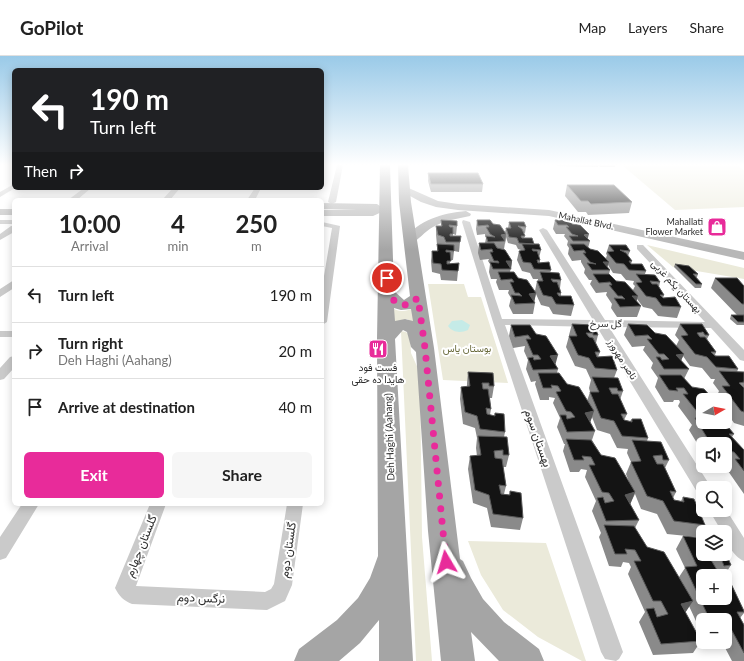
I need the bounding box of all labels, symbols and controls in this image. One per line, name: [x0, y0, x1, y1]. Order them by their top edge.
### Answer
text: GoPilot: [20, 16, 83, 39]
text: Map: [578, 19, 606, 36]
text: Layers: [628, 19, 668, 36]
text: Share: [690, 19, 724, 36]
text: 190 m: [90, 82, 169, 116]
icon: left: [24, 84, 76, 136]
text: Turn left: [90, 116, 156, 138]
icon: right: [65, 160, 87, 182]
text: Then: [24, 162, 57, 180]
text: 10:00: [59, 209, 121, 238]
text: 4: [171, 209, 185, 238]
text: 250: [235, 209, 277, 238]
street label: Mahallat Blvd.: [558, 209, 615, 232]
place label: Mahallati Flower Market: [645, 216, 704, 237]
shop icon: Mahallati Flower Market: [706, 216, 728, 238]
text: Arrival: [71, 238, 108, 254]
text: min: [168, 238, 189, 254]
text: m: [251, 238, 262, 254]
street label: بهستان یکم غربی: [649, 257, 705, 316]
pin: [370, 261, 404, 295]
icon: arrive: [376, 267, 398, 289]
icon: left: [24, 284, 46, 306]
text: Turn left: [58, 286, 114, 304]
text: 190 m: [270, 286, 312, 304]
street label: گل سرخ: [590, 317, 623, 330]
text: Turn right: [58, 334, 123, 352]
street label: ناصر مهرورز: [604, 336, 640, 382]
restaurant icon: فست فود هایدا ده حقی: [367, 338, 389, 360]
icon: right: [24, 340, 46, 362]
text: 20 m: [278, 342, 312, 360]
park label: بوستان یاس: [443, 342, 491, 355]
text: Deh Haghi (Aahang): [58, 352, 172, 368]
place label: فست فود هایدا ده حقی: [351, 361, 405, 386]
street label: Deh Haghi (Aahang): [381, 393, 397, 481]
north arrow: [696, 393, 732, 429]
map controls: [696, 393, 732, 649]
icon: arrive: [24, 396, 46, 418]
text: Arrive at destination: [58, 398, 195, 416]
text: 40 m: [278, 398, 312, 416]
street label: بهستان سوم: [521, 407, 555, 469]
button: sound: [696, 437, 732, 473]
button: Exit: [24, 452, 164, 498]
button: Share: [172, 452, 312, 498]
button: search: [696, 481, 732, 517]
street label: گلستان چهارم: [121, 513, 161, 579]
street label: گلستان دوم: [276, 521, 300, 579]
button: layers: [696, 525, 732, 561]
position arrow: [425, 541, 467, 583]
button: +: [696, 569, 732, 605]
street label: نرگس دوم: [177, 589, 225, 607]
button: −: [696, 613, 732, 649]

